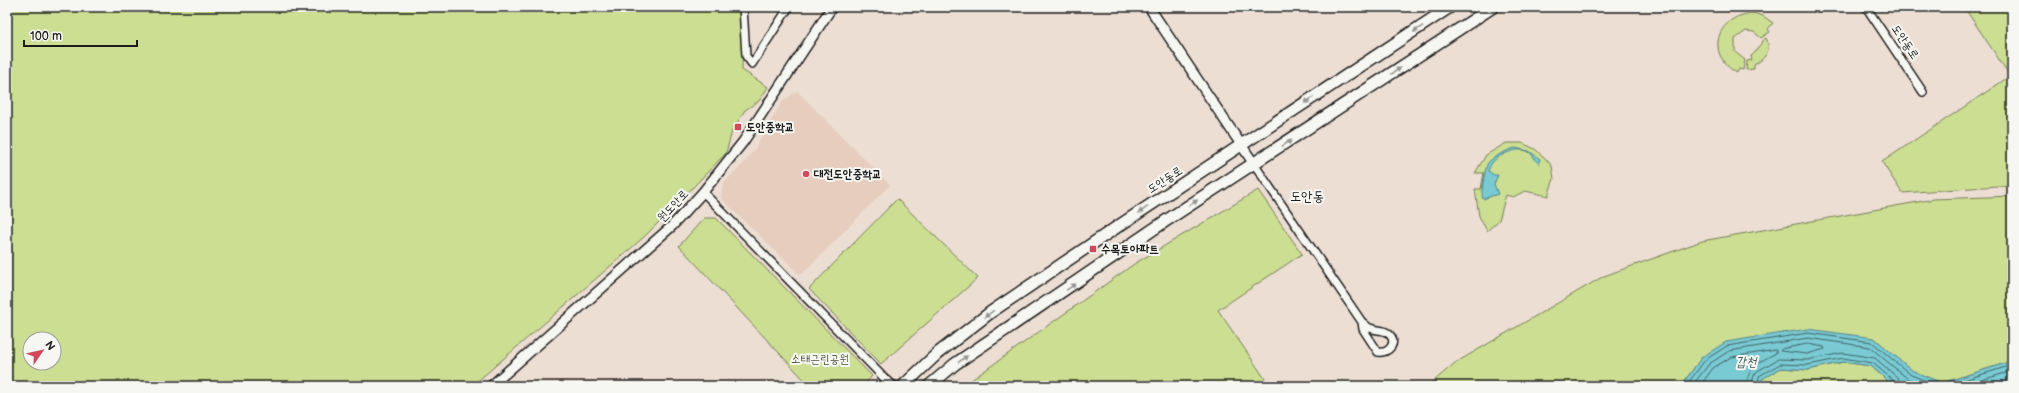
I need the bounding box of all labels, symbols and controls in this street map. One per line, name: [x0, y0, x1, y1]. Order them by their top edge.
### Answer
scale bar: [24, 22, 137, 48]
street label: 도안동로: [1888, 22, 1922, 62]
one-way arrow: [1412, 25, 1424, 32]
text: 100 m: [30, 29, 62, 44]
one-way arrow: [1390, 68, 1402, 75]
one-way arrow: [1304, 97, 1315, 104]
place label: 도안중학교: [746, 120, 794, 135]
marker: 도안중학교: [733, 122, 743, 132]
one-way arrow: [1282, 139, 1292, 147]
street label: 도안동로: [1145, 163, 1185, 197]
place label: 대전도안중학교: [813, 167, 882, 182]
marker: 대전도안중학교: [801, 169, 811, 179]
street label: 원도안로: [654, 187, 692, 225]
district label: 도안동: [1290, 188, 1324, 205]
one-way arrow: [1188, 199, 1198, 207]
one-way arrow: [1138, 206, 1148, 214]
place label: 수목토아파트: [1101, 242, 1159, 257]
marker: 수목토아파트: [1088, 244, 1098, 254]
one-way arrow: [1065, 283, 1076, 291]
one-way arrow: [984, 310, 994, 318]
north arrow: [22, 331, 62, 371]
text: N: [42, 339, 58, 353]
park label: 소태근린공원: [791, 352, 849, 367]
water label: 갑천: [1736, 354, 1758, 370]
one-way arrow: [957, 355, 968, 363]

